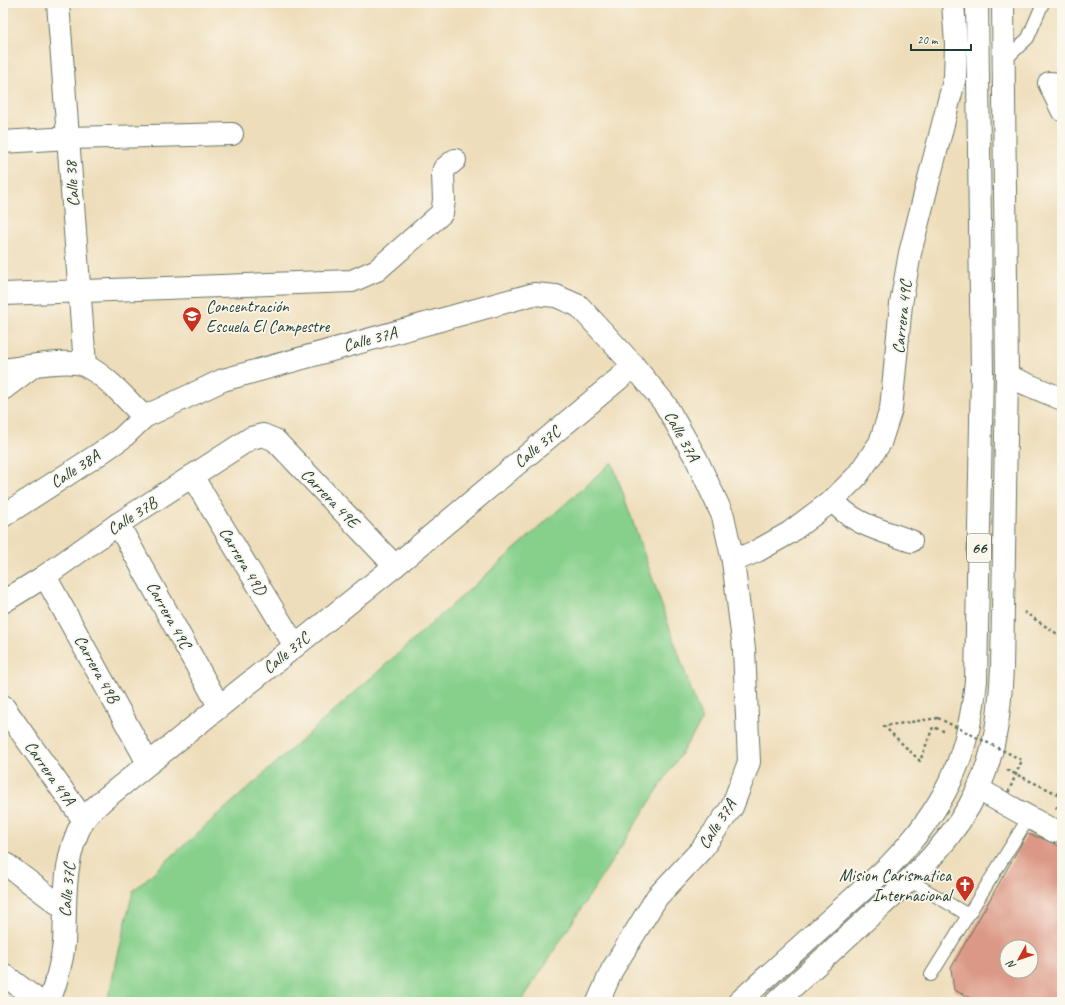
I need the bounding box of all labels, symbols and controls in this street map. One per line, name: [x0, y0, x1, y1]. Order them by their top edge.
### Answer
scale bar: [911, 26, 971, 52]
text: 20 m: [917, 32, 939, 48]
street label: Calle 38: [60, 158, 84, 208]
street label: Carrera 49C: [888, 277, 917, 355]
place label: Concentración Escuela El Campestre: [206, 296, 331, 337]
school or university icon: Concentración Escuela El Campestre: [181, 305, 203, 333]
street label: Calle 37A: [341, 321, 401, 356]
street label: Calle 37A: [660, 407, 705, 466]
street label: Calle 37C: [510, 420, 566, 472]
street label: Calle 38A: [46, 445, 105, 493]
street label: Carrera 49E: [296, 464, 365, 534]
street label: Calle 37B: [103, 492, 162, 540]
street label: Carrera 49D: [215, 523, 273, 601]
road number: 66: [967, 534, 991, 562]
street label: Carrera 49C: [142, 578, 197, 654]
street label: Calle 37C: [258, 627, 315, 678]
street label: Carrera 49B: [70, 631, 125, 708]
street label: Carrera 49A: [20, 737, 81, 811]
street label: Calle 37A: [693, 794, 741, 853]
street label: Calle 37C: [54, 860, 80, 918]
place label: Mision Carismatica Internacional: [839, 865, 954, 906]
church icon: Mision Carismatica Internacional: [954, 874, 976, 902]
north arrow: [999, 939, 1039, 979]
text: N: [1002, 957, 1019, 973]

